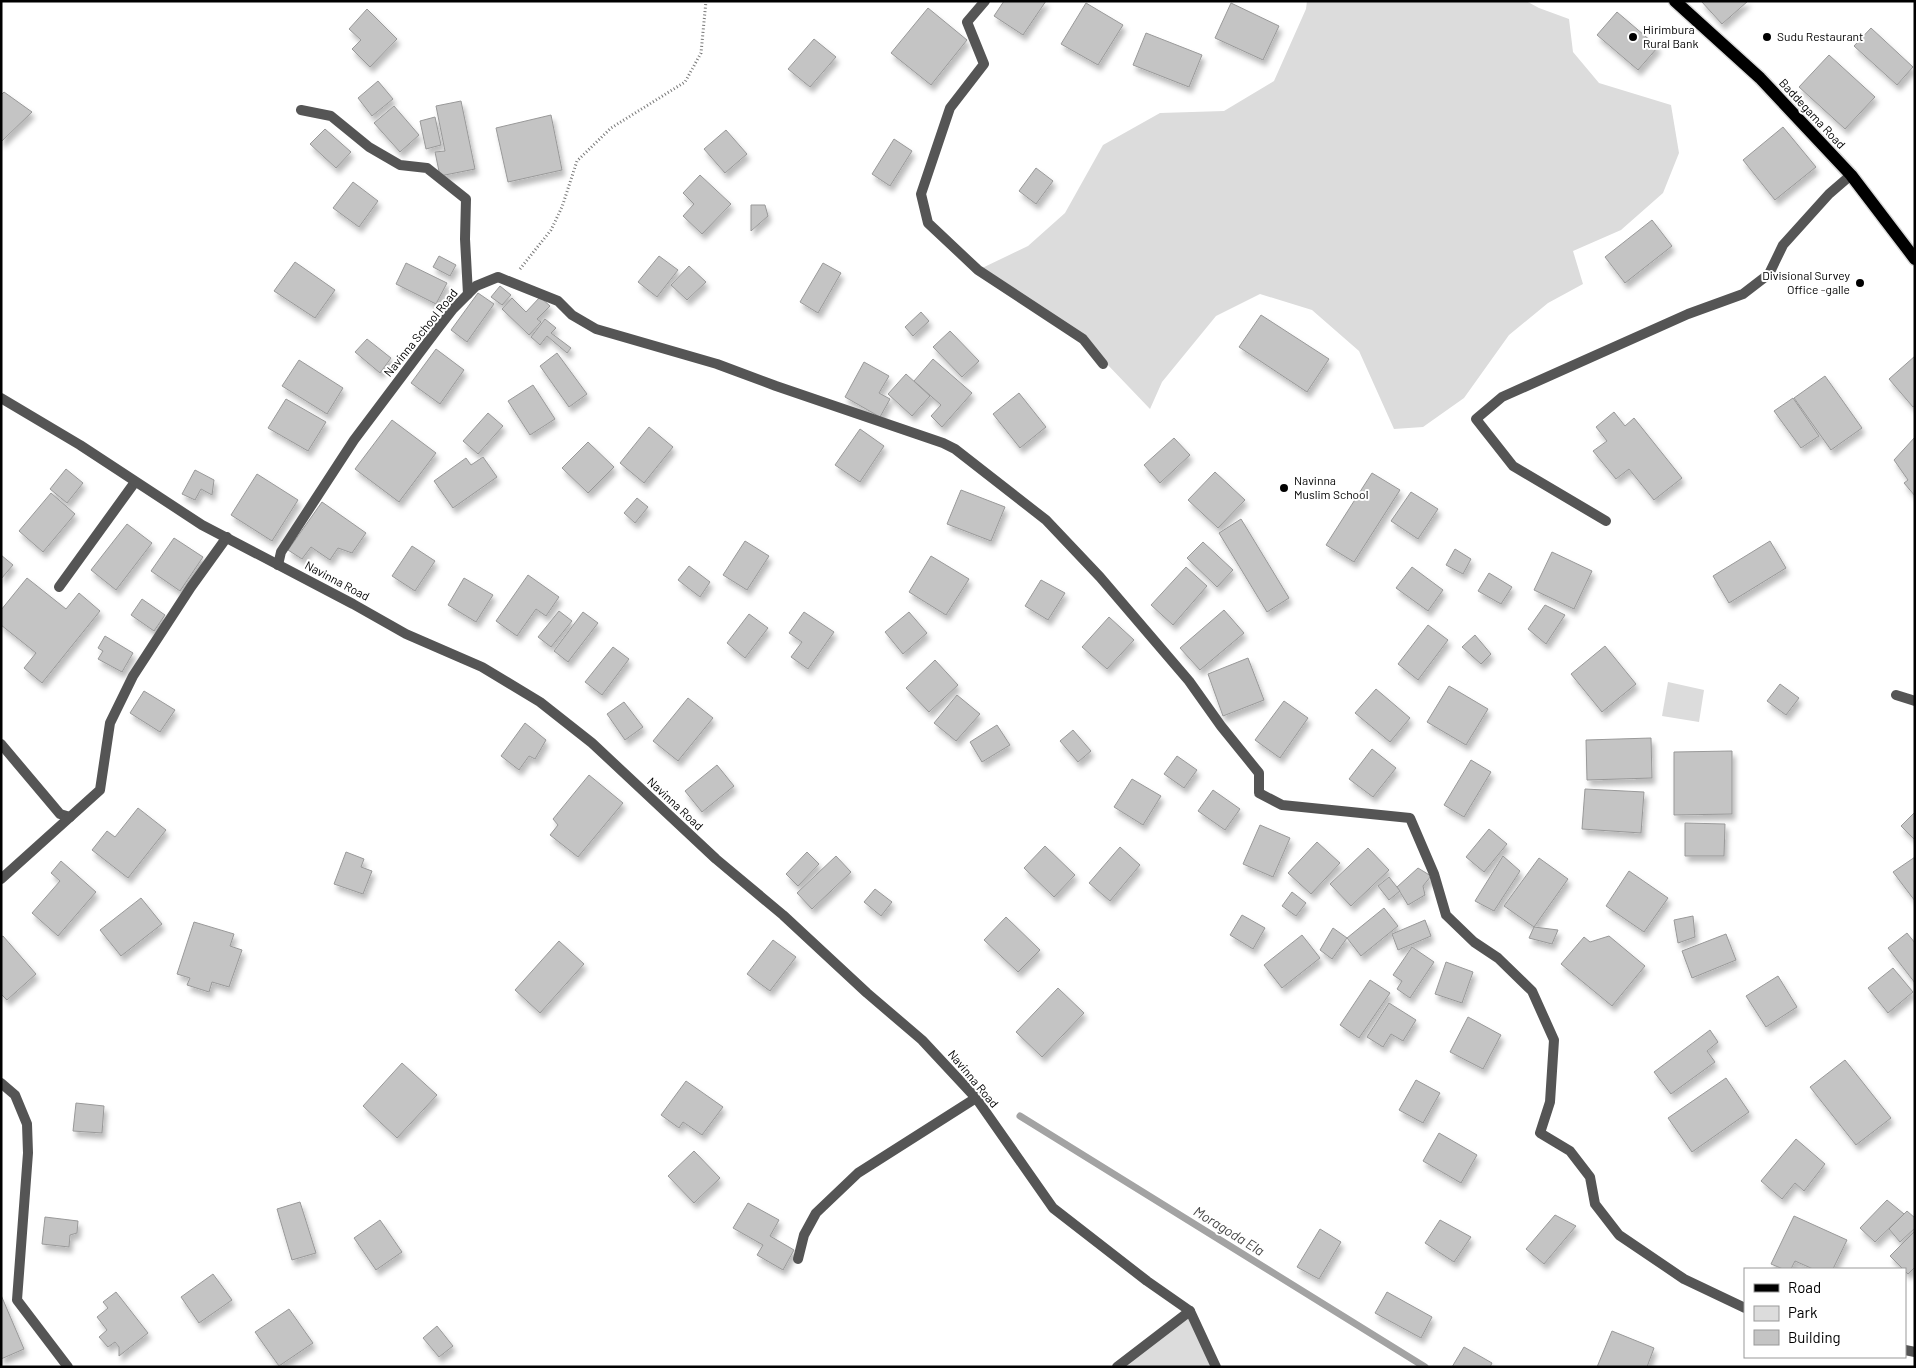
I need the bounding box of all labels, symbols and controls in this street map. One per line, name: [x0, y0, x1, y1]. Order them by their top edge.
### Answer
place label: Hirimbura Rural Bank: [1643, 22, 1698, 50]
place label: Sudu Restaurant: [1777, 29, 1863, 43]
marker: Hirimbura Rural Bank: [1627, 31, 1639, 43]
marker: Sudu Restaurant: [1761, 31, 1773, 43]
street label: Baddegama Road: [1777, 75, 1849, 151]
place label: Divisional Survey Office -galle: [1762, 268, 1850, 296]
marker: Divisional Survey Office -galle: [1854, 277, 1866, 289]
street label: Navinna School Road: [381, 286, 460, 379]
place label: Navinna Muslim School: [1294, 473, 1368, 501]
marker: Navinna Muslim School: [1278, 482, 1290, 494]
street label: Navinna Road: [303, 557, 372, 603]
street label: Navinna Road: [645, 774, 706, 833]
street label: Navinna Road: [946, 1047, 1002, 1110]
water label: Moragoda Ela: [1191, 1202, 1268, 1259]
legend: [1744, 1268, 1906, 1358]
text: Road: [1788, 1278, 1821, 1296]
text: Park: [1788, 1303, 1818, 1321]
text: Building: [1788, 1328, 1841, 1346]

